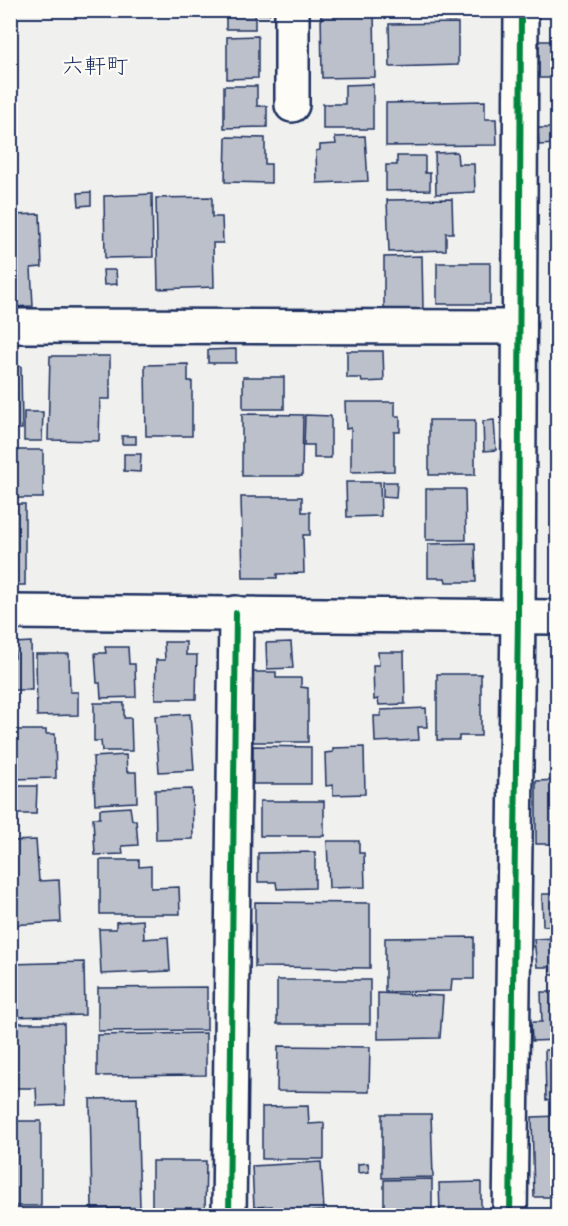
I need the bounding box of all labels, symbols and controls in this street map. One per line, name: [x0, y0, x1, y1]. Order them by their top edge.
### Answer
district label: 六軒町: [62, 53, 128, 84]

